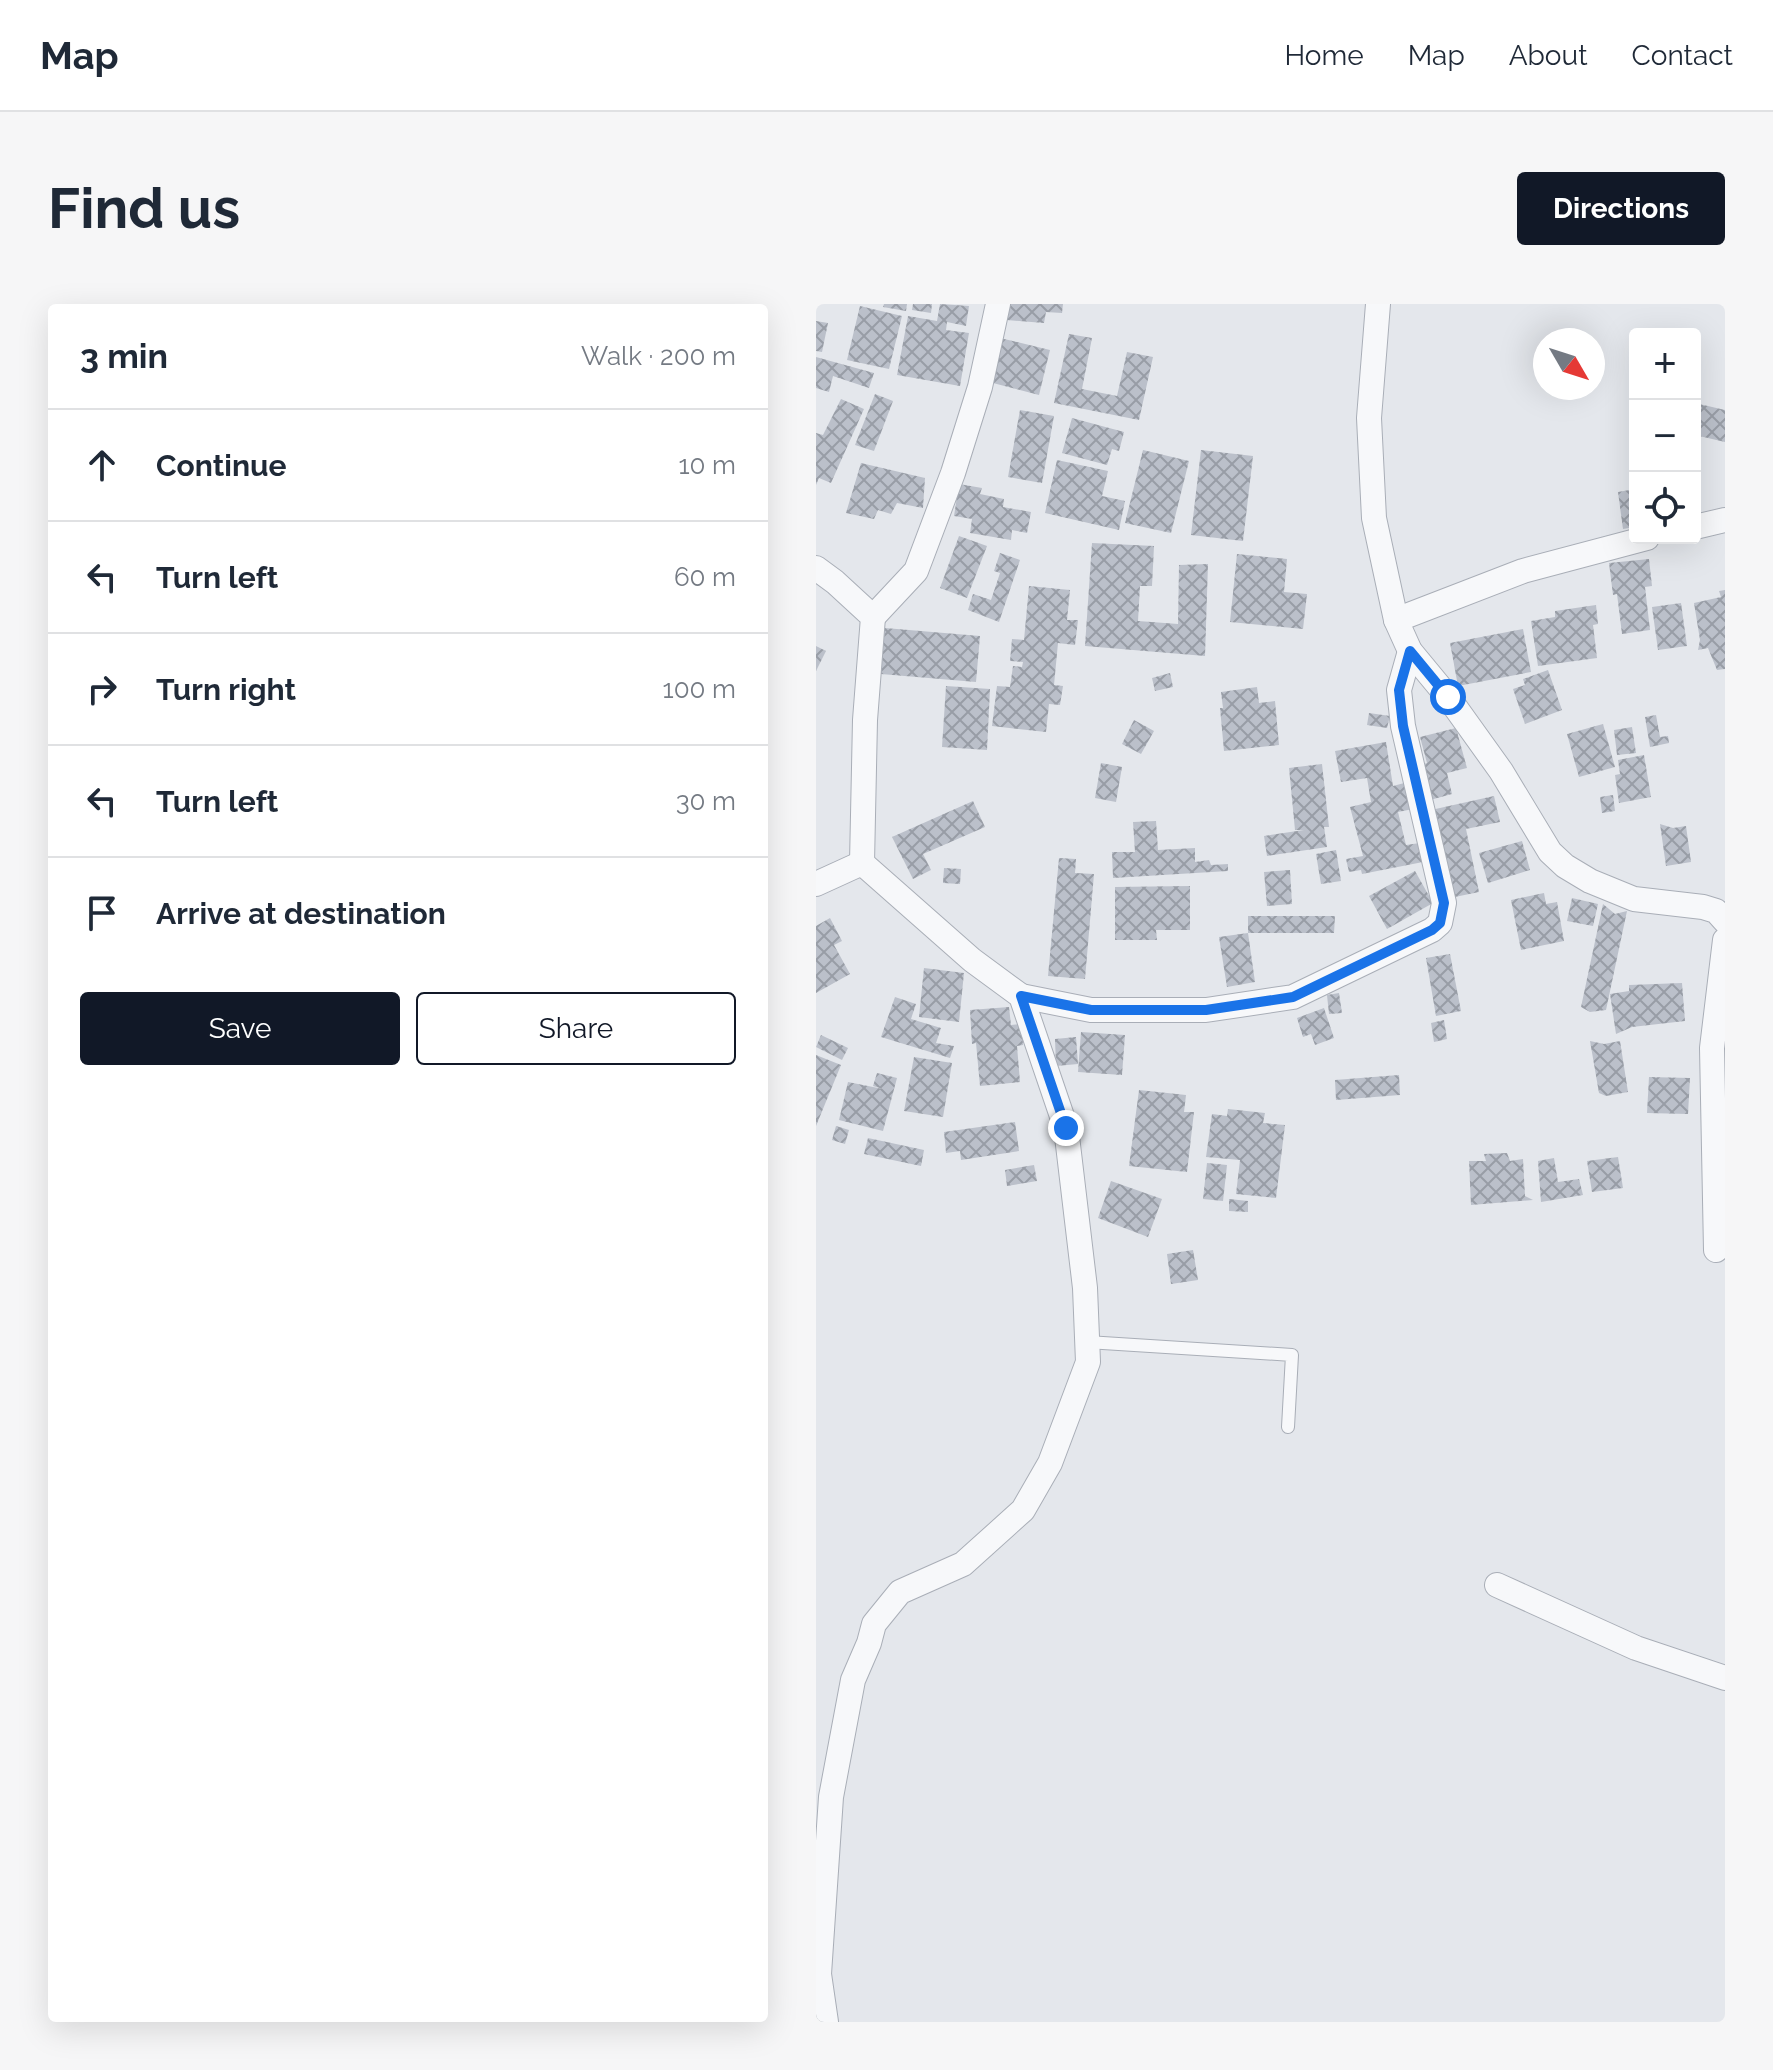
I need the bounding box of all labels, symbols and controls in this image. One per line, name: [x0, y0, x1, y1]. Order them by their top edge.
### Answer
text: Map: [40, 33, 119, 78]
text: Home: [1284, 39, 1364, 72]
text: Map: [1408, 39, 1465, 72]
text: About: [1509, 39, 1588, 72]
text: Contact: [1632, 39, 1733, 72]
button: Directions: [1517, 172, 1725, 245]
text: Find us: [48, 175, 240, 241]
north arrow: [1533, 328, 1605, 400]
map controls: [1629, 328, 1701, 544]
button: +: [1629, 328, 1701, 400]
text: 3 min: [80, 336, 168, 376]
text: Walk · 200 m: [581, 341, 736, 371]
button: −: [1629, 400, 1701, 472]
icon: ahead: [80, 443, 124, 487]
text: Continue: [156, 448, 287, 483]
text: 10 m: [678, 450, 736, 480]
button: locate: [1629, 472, 1701, 544]
icon: left: [80, 555, 124, 599]
text: Turn left: [156, 560, 278, 595]
text: 60 m: [674, 562, 736, 592]
icon: right: [80, 667, 124, 711]
text: Turn right: [156, 672, 296, 707]
text: 100 m: [663, 674, 736, 704]
route start: [1430, 679, 1466, 715]
icon: left: [80, 779, 124, 823]
text: Turn left: [156, 784, 278, 819]
text: 30 m: [676, 786, 736, 816]
icon: arrive: [80, 891, 124, 935]
text: Arrive at destination: [156, 896, 446, 931]
button: Save: [80, 992, 400, 1065]
button: Share: [416, 992, 736, 1065]
route end: [1048, 1110, 1084, 1146]

